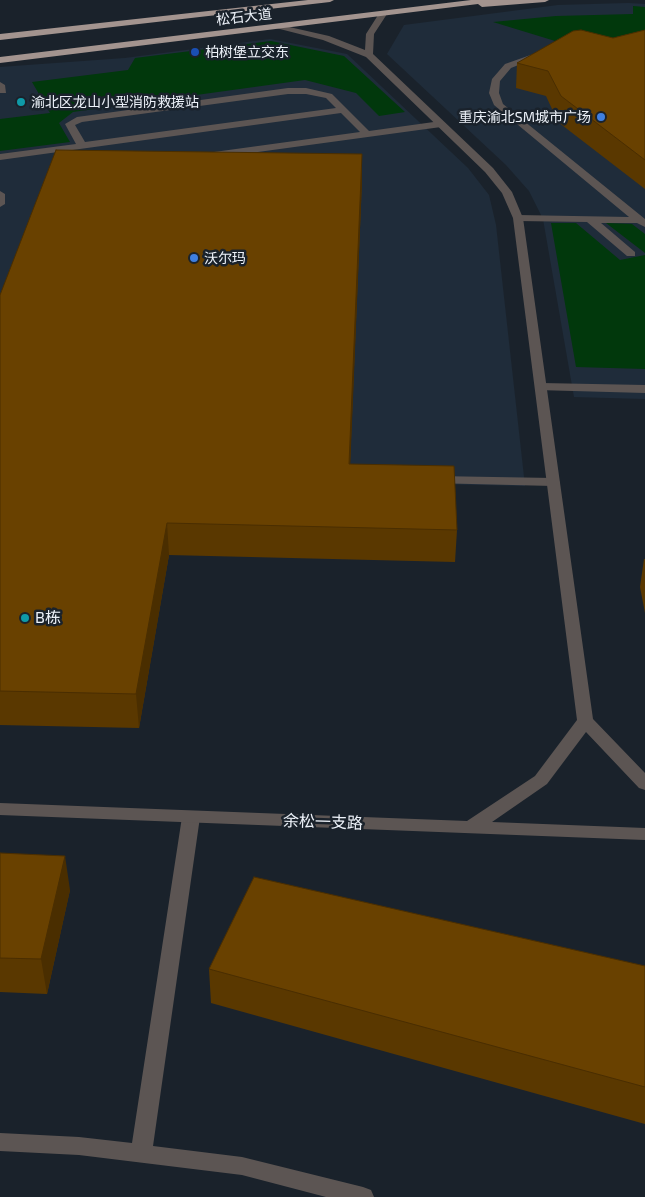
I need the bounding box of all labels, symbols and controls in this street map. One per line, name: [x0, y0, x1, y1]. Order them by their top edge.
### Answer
street label: 松石大道: [215, 5, 273, 29]
place label: 柏树堡立交东: [205, 44, 289, 60]
marker: 柏树堡立交东: [189, 46, 201, 58]
place label: 渝北区龙山小型消防救援站: [31, 94, 199, 110]
marker: 渝北区龙山小型消防救援站: [15, 96, 27, 108]
place label: 重庆渝北SM城市广场: [459, 109, 591, 125]
marker: 重庆渝北SM城市广场: [595, 111, 607, 123]
place label: 沃尔玛: [204, 250, 246, 266]
marker: 沃尔玛: [188, 252, 200, 264]
place label: B栋: [35, 608, 61, 628]
marker: B栋: [19, 612, 31, 624]
street label: 余松一支路: [283, 811, 363, 833]

